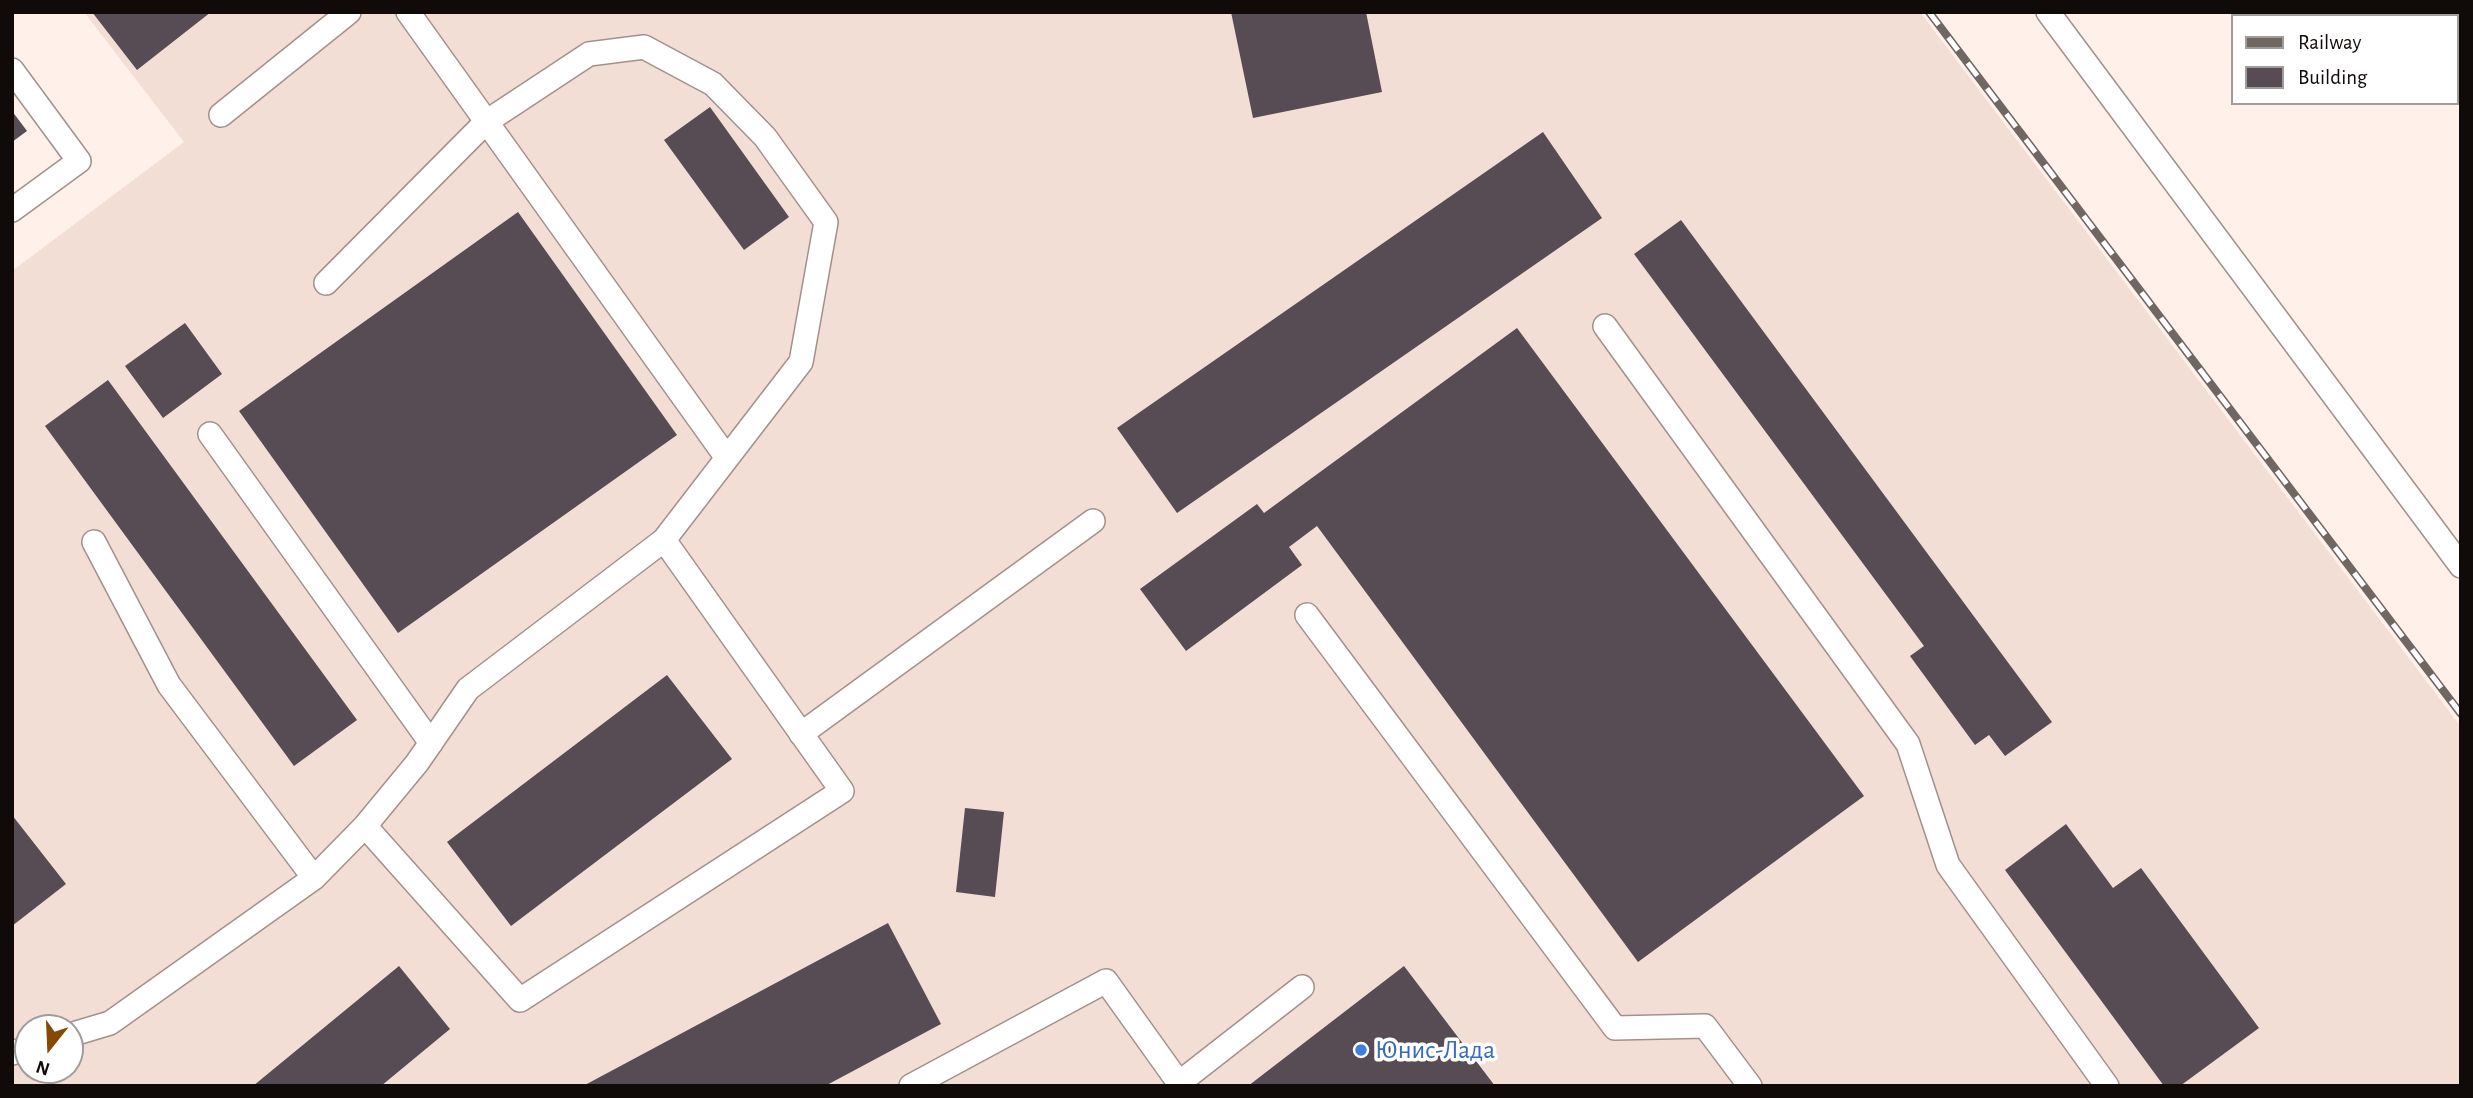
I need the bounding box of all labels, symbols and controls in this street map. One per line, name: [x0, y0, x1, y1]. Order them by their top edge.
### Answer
legend: [2232, 14, 2459, 105]
text: Railway: [2298, 32, 2361, 53]
text: Building: [2298, 67, 2367, 88]
north arrow: [14, 1014, 84, 1084]
place label: Юнис-Лада: [1375, 1034, 1495, 1066]
marker: Юнис-Лада: [1353, 1042, 1369, 1058]
text: N: [34, 1056, 52, 1079]

